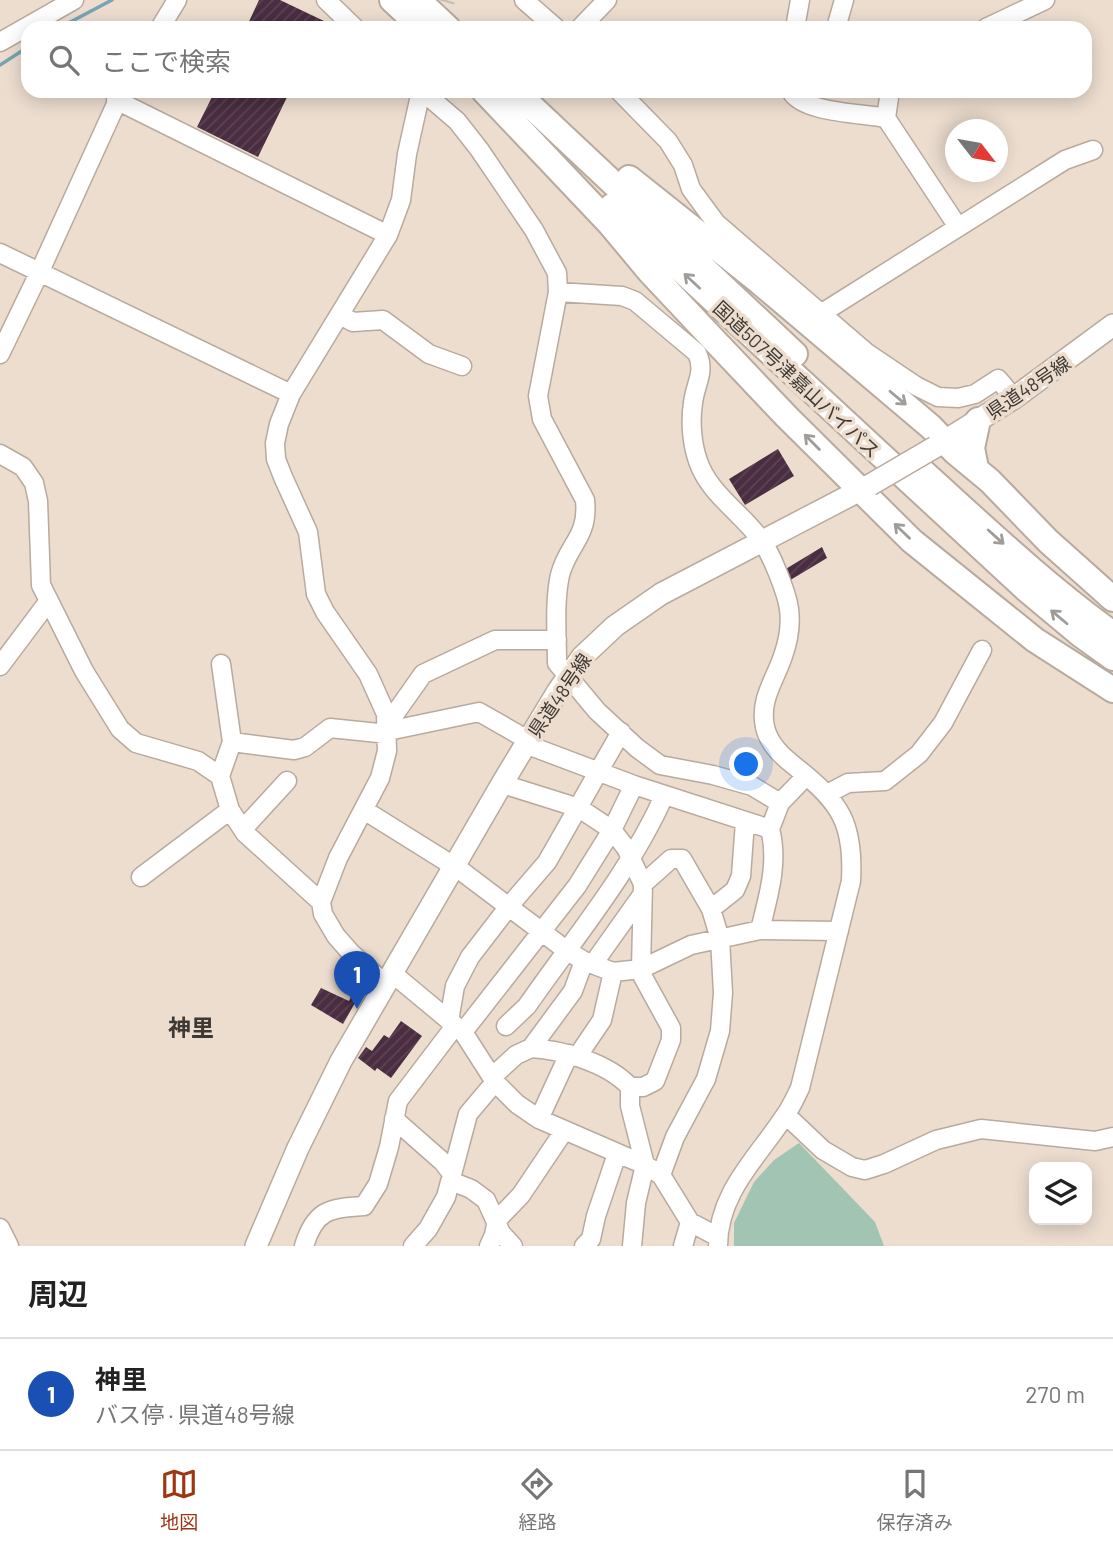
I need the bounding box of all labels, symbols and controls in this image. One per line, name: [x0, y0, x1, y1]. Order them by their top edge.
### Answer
search box: [21, 21, 1092, 98]
icon: search: [45, 41, 83, 79]
text: ここで検索: [101, 45, 231, 76]
north arrow: [945, 119, 1008, 182]
one-way arrow: [684, 273, 701, 290]
street label: 国道507号津嘉山バイパス: [709, 296, 885, 462]
street label: 県道48号線: [982, 351, 1074, 423]
one-way arrow: [889, 390, 907, 406]
one-way arrow: [804, 434, 821, 451]
one-way arrow: [894, 523, 911, 540]
one-way arrow: [987, 529, 1004, 546]
one-way arrow: [1050, 609, 1068, 625]
street label: 県道48号線: [523, 649, 595, 741]
your location: [729, 747, 763, 781]
pin: 1: [334, 951, 380, 1009]
district label: 神里: [168, 1013, 214, 1041]
map controls: [1029, 1162, 1092, 1225]
button: layers: [1029, 1162, 1092, 1225]
text: 周辺: [28, 1275, 88, 1311]
text: 神里: [95, 1363, 147, 1394]
text: 1: [47, 1380, 55, 1408]
text: 270 m: [1025, 1380, 1085, 1408]
text: バス停 · 県道48号線: [95, 1400, 295, 1428]
tab: 地図: [160, 1465, 198, 1534]
tab: 経路: [518, 1465, 557, 1534]
tab: 保存済み: [877, 1465, 953, 1534]

